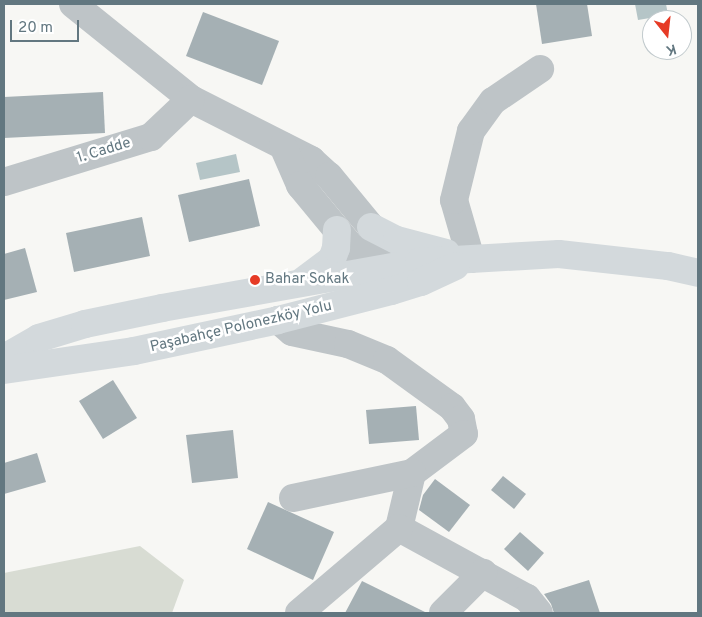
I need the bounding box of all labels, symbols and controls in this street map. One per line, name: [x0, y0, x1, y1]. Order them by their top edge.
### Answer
scale bar: [12, 10, 81, 42]
north arrow: [642, 10, 692, 60]
text: 20 m: [18, 19, 53, 38]
text: K: [664, 39, 678, 58]
street label: 1. Cadde: [75, 134, 133, 168]
place label: Bahar Sokak: [265, 271, 349, 289]
marker: Bahar Sokak: [249, 274, 261, 286]
street label: Paşabahçe Polonezköy Yolu: [148, 297, 334, 357]

